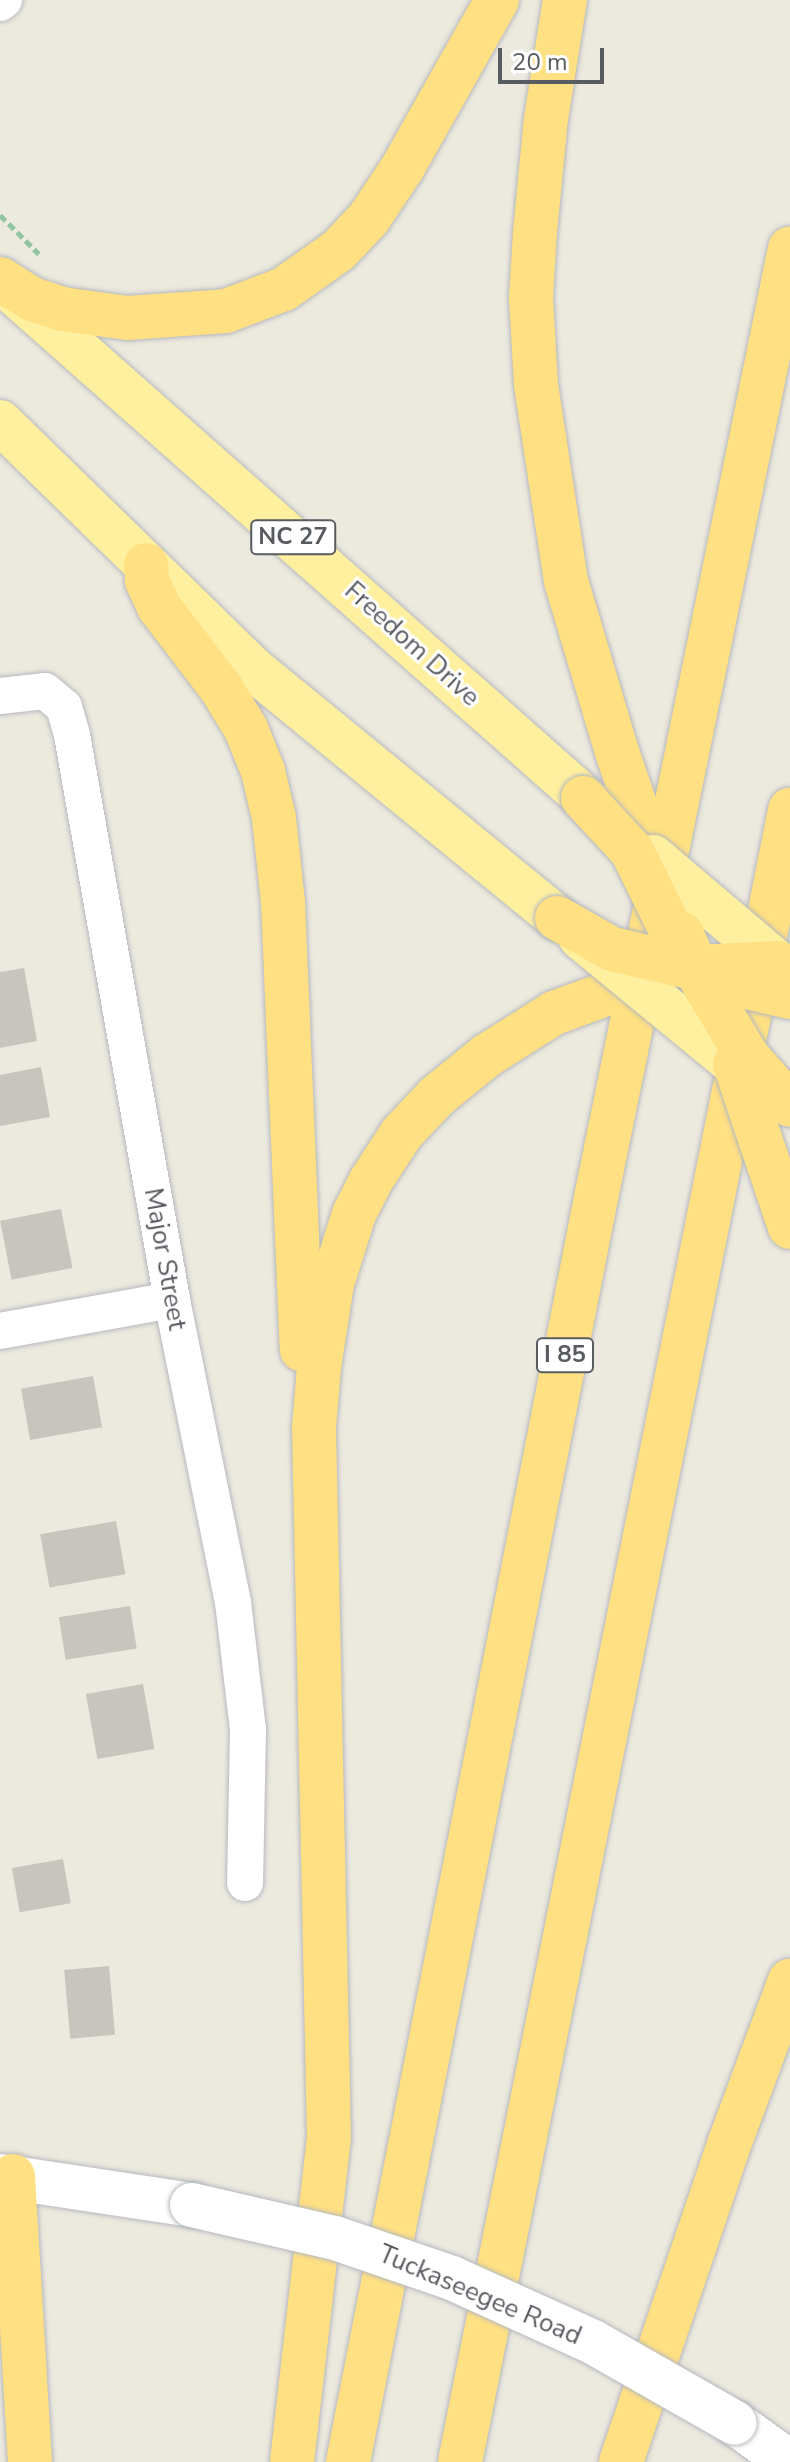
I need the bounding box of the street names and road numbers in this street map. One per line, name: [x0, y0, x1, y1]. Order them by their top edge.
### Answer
road number: NC 27: [249, 517, 337, 557]
street label: Freedom Drive: [338, 575, 486, 713]
street label: Major Street: [137, 1186, 193, 1332]
road number: I 85: [535, 1335, 595, 1375]
street label: Tuckaseegee Road: [374, 2238, 586, 2352]

